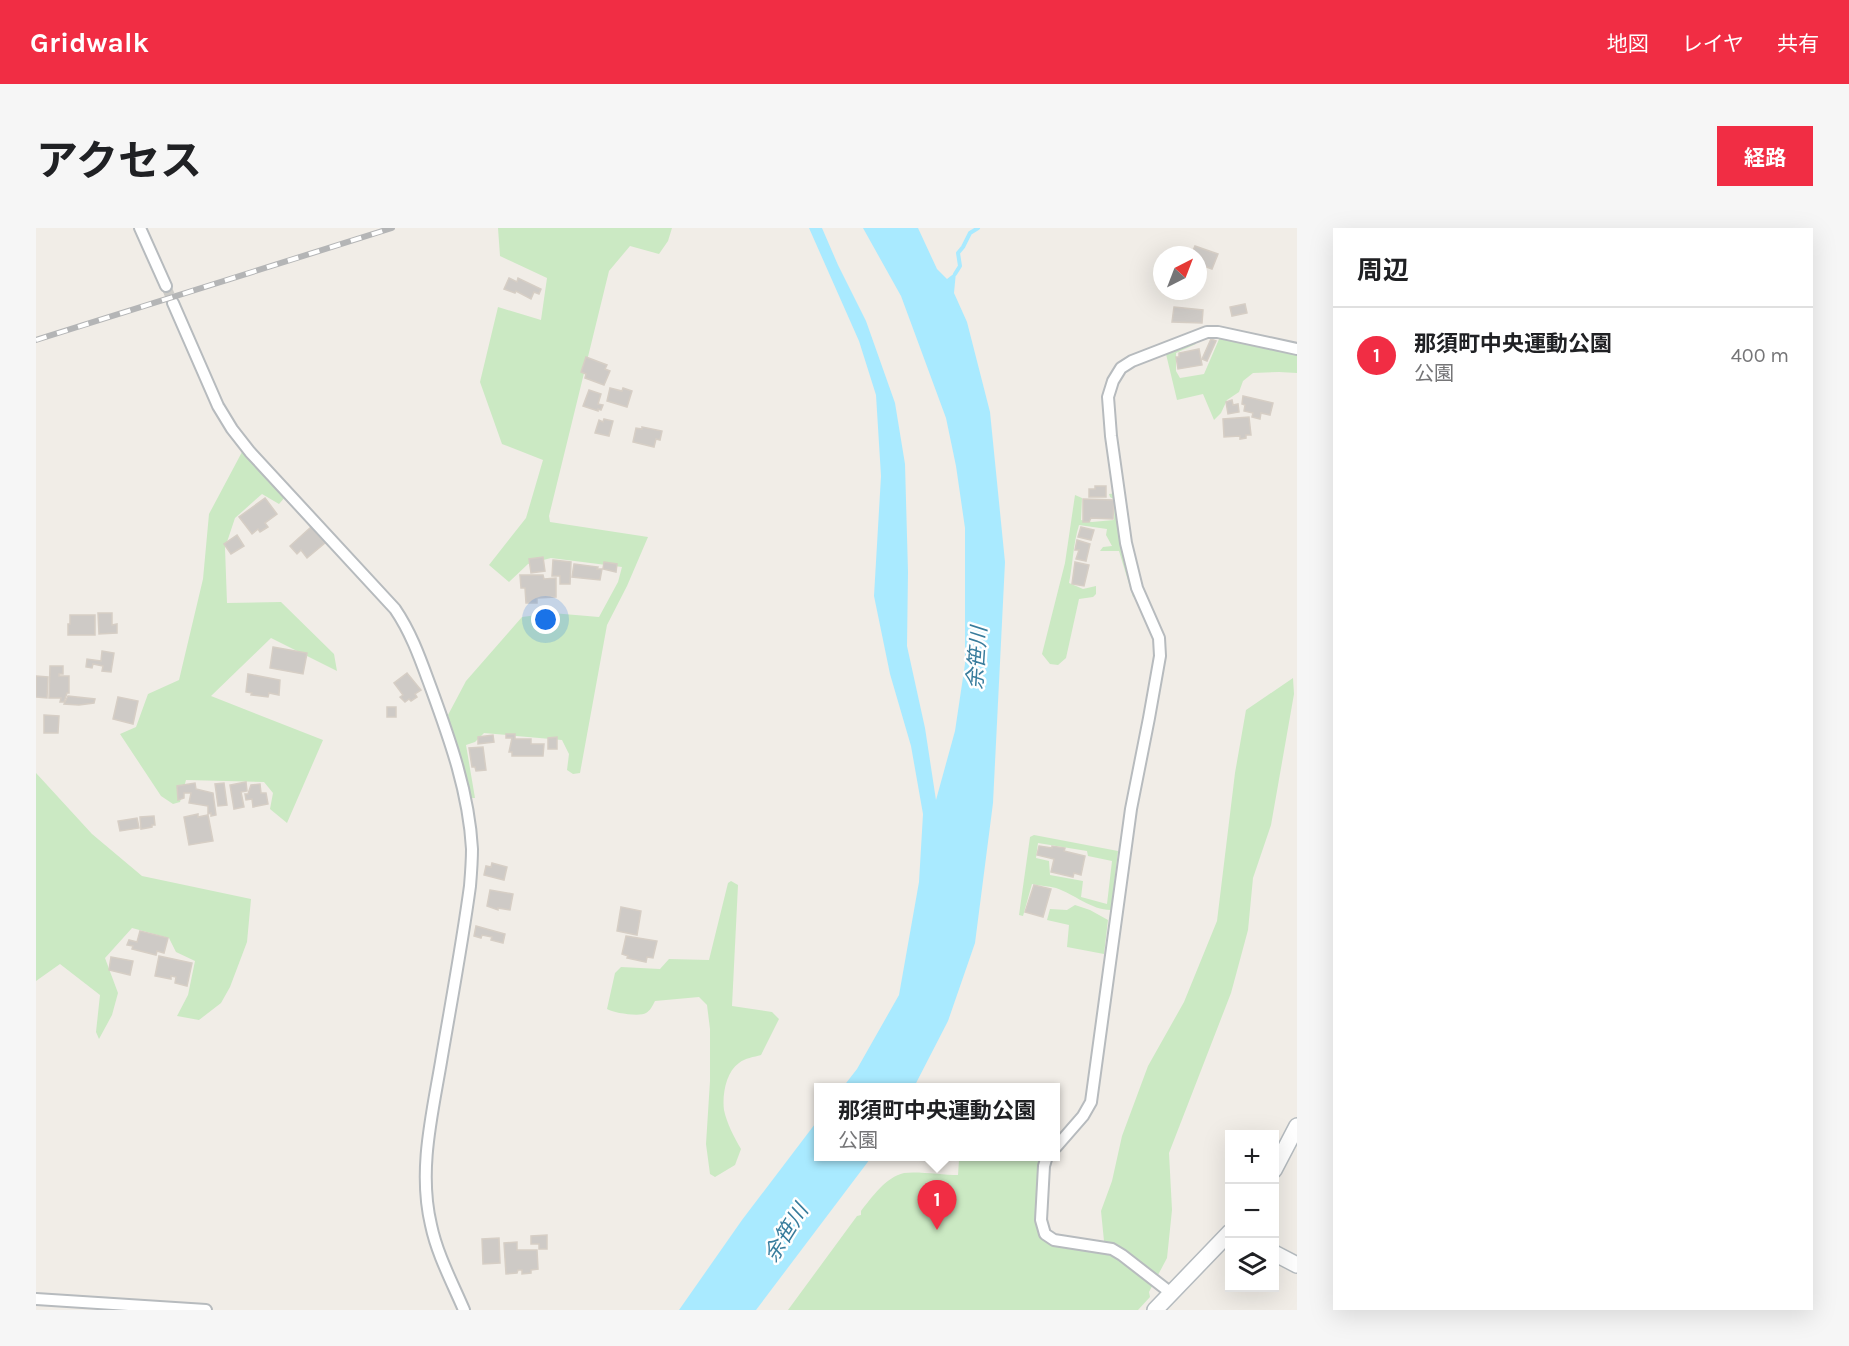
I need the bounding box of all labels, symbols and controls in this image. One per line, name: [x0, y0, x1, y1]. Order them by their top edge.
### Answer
text: Gridwalk: [30, 26, 149, 59]
text: 地図: [1607, 32, 1649, 56]
text: レイヤ: [1682, 32, 1744, 56]
text: 共有: [1777, 32, 1819, 56]
button: 経路: [1717, 126, 1813, 186]
text: アクセス: [36, 136, 202, 186]
north arrow: [1153, 246, 1207, 300]
text: 周辺: [1357, 255, 1409, 286]
text: 那須町中央運動公園: [1414, 331, 1612, 357]
text: 1: [1373, 344, 1380, 367]
text: 400 m: [1731, 344, 1789, 367]
text: 公園: [1414, 362, 1454, 385]
your location: [531, 605, 560, 634]
water label: 余笹川: [963, 624, 991, 690]
popup: [814, 1083, 1060, 1161]
text: 那須町中央運動公園: [838, 1098, 1036, 1124]
text: 公園: [838, 1129, 878, 1152]
map controls: [1225, 1130, 1279, 1292]
button: +: [1225, 1130, 1279, 1184]
pin: 1: [918, 1180, 956, 1230]
button: −: [1225, 1184, 1279, 1238]
water label: 余笹川: [759, 1198, 814, 1266]
button: layers: [1225, 1238, 1279, 1292]

